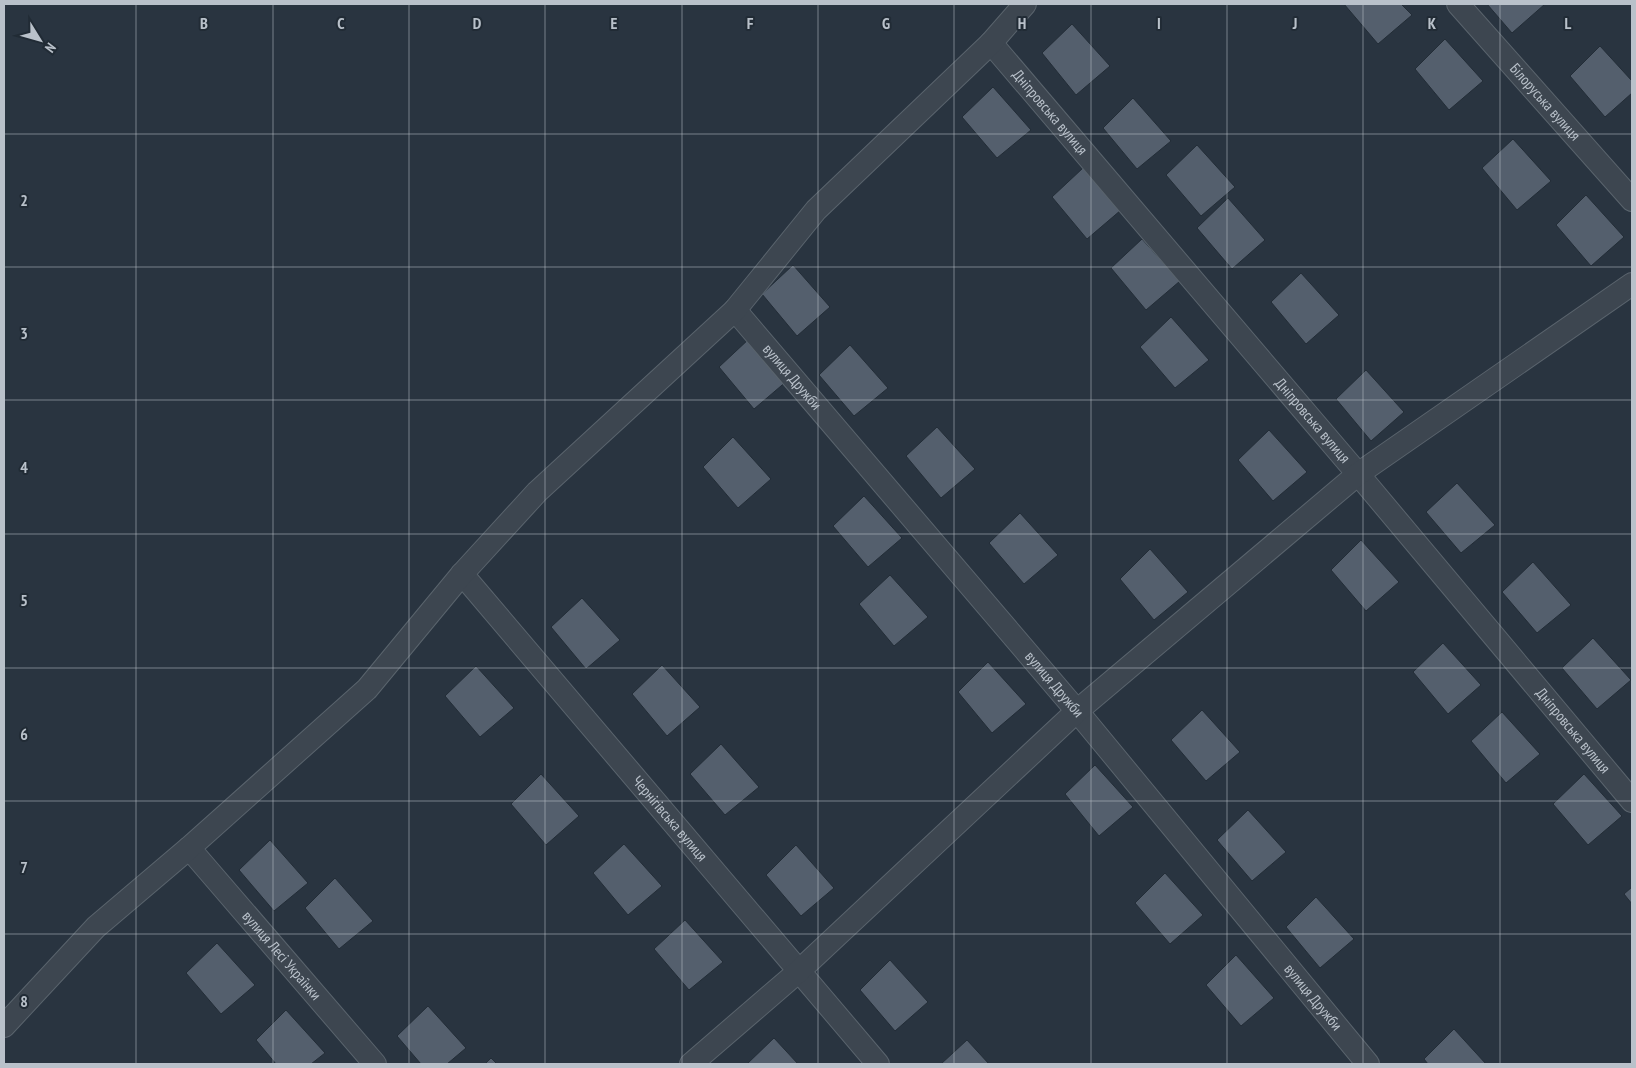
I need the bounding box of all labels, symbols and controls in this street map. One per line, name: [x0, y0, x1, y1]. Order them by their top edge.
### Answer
text: B: [200, 13, 208, 33]
text: C: [337, 13, 345, 33]
text: D: [473, 13, 482, 33]
text: E: [611, 13, 618, 33]
text: F: [747, 13, 754, 33]
text: G: [882, 13, 890, 33]
text: H: [1018, 13, 1026, 33]
text: I: [1157, 13, 1161, 33]
text: J: [1292, 13, 1297, 33]
text: K: [1428, 13, 1437, 33]
text: L: [1565, 13, 1572, 33]
north arrow: [15, 15, 65, 65]
text: N: [41, 39, 60, 56]
street label: Білоруська вулиця: [1506, 59, 1585, 144]
street label: Дніпровська вулиця: [1009, 65, 1092, 159]
text: 2: [20, 190, 28, 210]
text: 3: [20, 323, 28, 343]
street label: вулиця Дружби: [759, 340, 826, 414]
street label: Дніпровська вулиця: [1271, 374, 1355, 467]
text: 4: [20, 457, 28, 477]
text: 5: [20, 590, 28, 610]
street label: вулиця Дружби: [1021, 647, 1088, 721]
street label: Дніпровська вулиця: [1532, 684, 1615, 777]
text: 6: [20, 724, 28, 744]
street label: Чернігівська вулиця: [629, 772, 712, 865]
text: 7: [20, 857, 28, 877]
street label: вулиця Лесі Українки: [238, 907, 326, 1004]
street label: вулиця Дружби: [1280, 960, 1346, 1034]
text: 8: [20, 991, 28, 1011]

